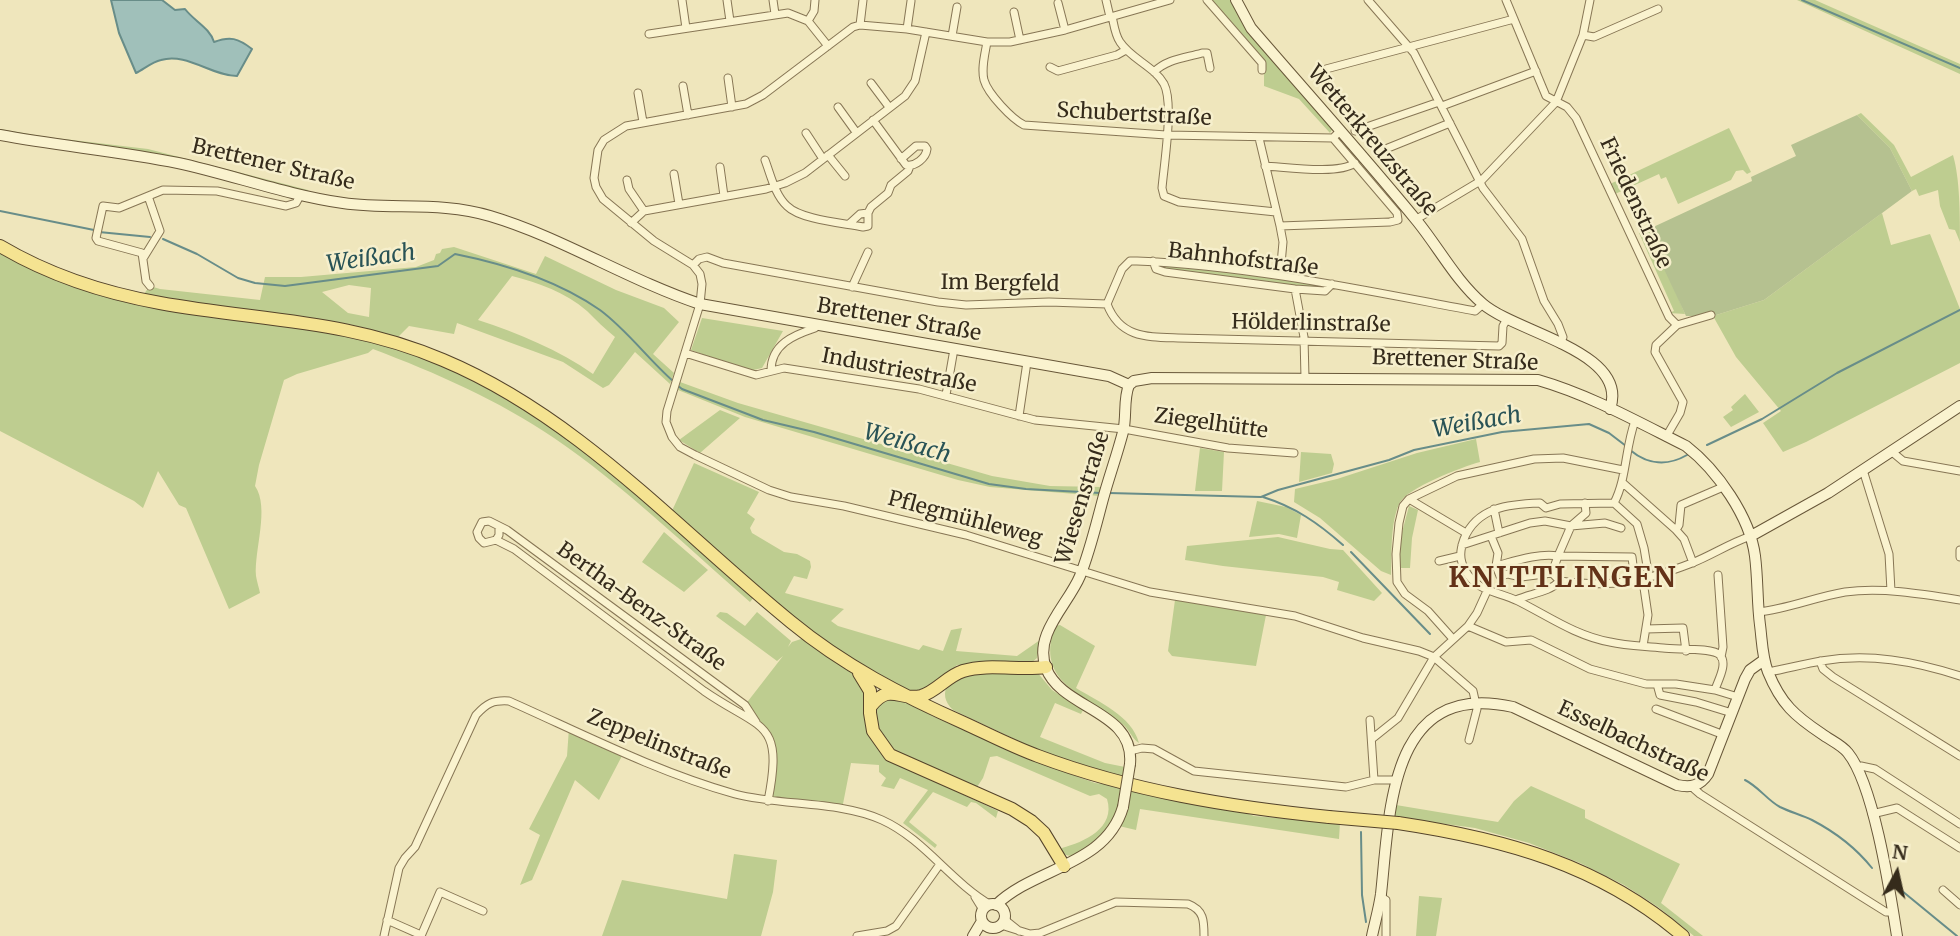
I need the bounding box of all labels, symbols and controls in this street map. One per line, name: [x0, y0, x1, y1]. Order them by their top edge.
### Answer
street label: Wetterkreuzstraße: [1302, 60, 1442, 222]
street label: Schubertstraße: [1056, 98, 1212, 132]
street label: Brettener Straße: [189, 134, 357, 196]
street label: Friedenstraße: [1594, 134, 1676, 272]
street label: Bahnhofstraße: [1166, 238, 1320, 282]
water label: Weißach: [325, 239, 417, 279]
street label: Im Bergfeld: [940, 270, 1060, 298]
street label: Brettener Straße: [815, 293, 983, 347]
street label: Hölderlinstraße: [1231, 310, 1391, 338]
street label: Industriestraße: [819, 344, 979, 398]
street label: Brettener Straße: [1371, 346, 1539, 376]
water label: Weißach: [1431, 402, 1523, 444]
street label: Ziegelhütte: [1153, 404, 1269, 444]
water label: Weißach: [860, 418, 954, 470]
street label: Wiesenstraße: [1051, 428, 1115, 568]
street label: Pflegmühleweg: [885, 486, 1045, 552]
street label: Bertha-Benz-Straße: [552, 537, 730, 677]
district label: KNITTLINGEN: [1450, 562, 1676, 596]
street label: Esselbachstraße: [1553, 696, 1713, 788]
street label: Zeppelinstraße: [583, 705, 735, 785]
north arrow: [1862, 838, 1932, 908]
text: N: [1891, 839, 1909, 865]

